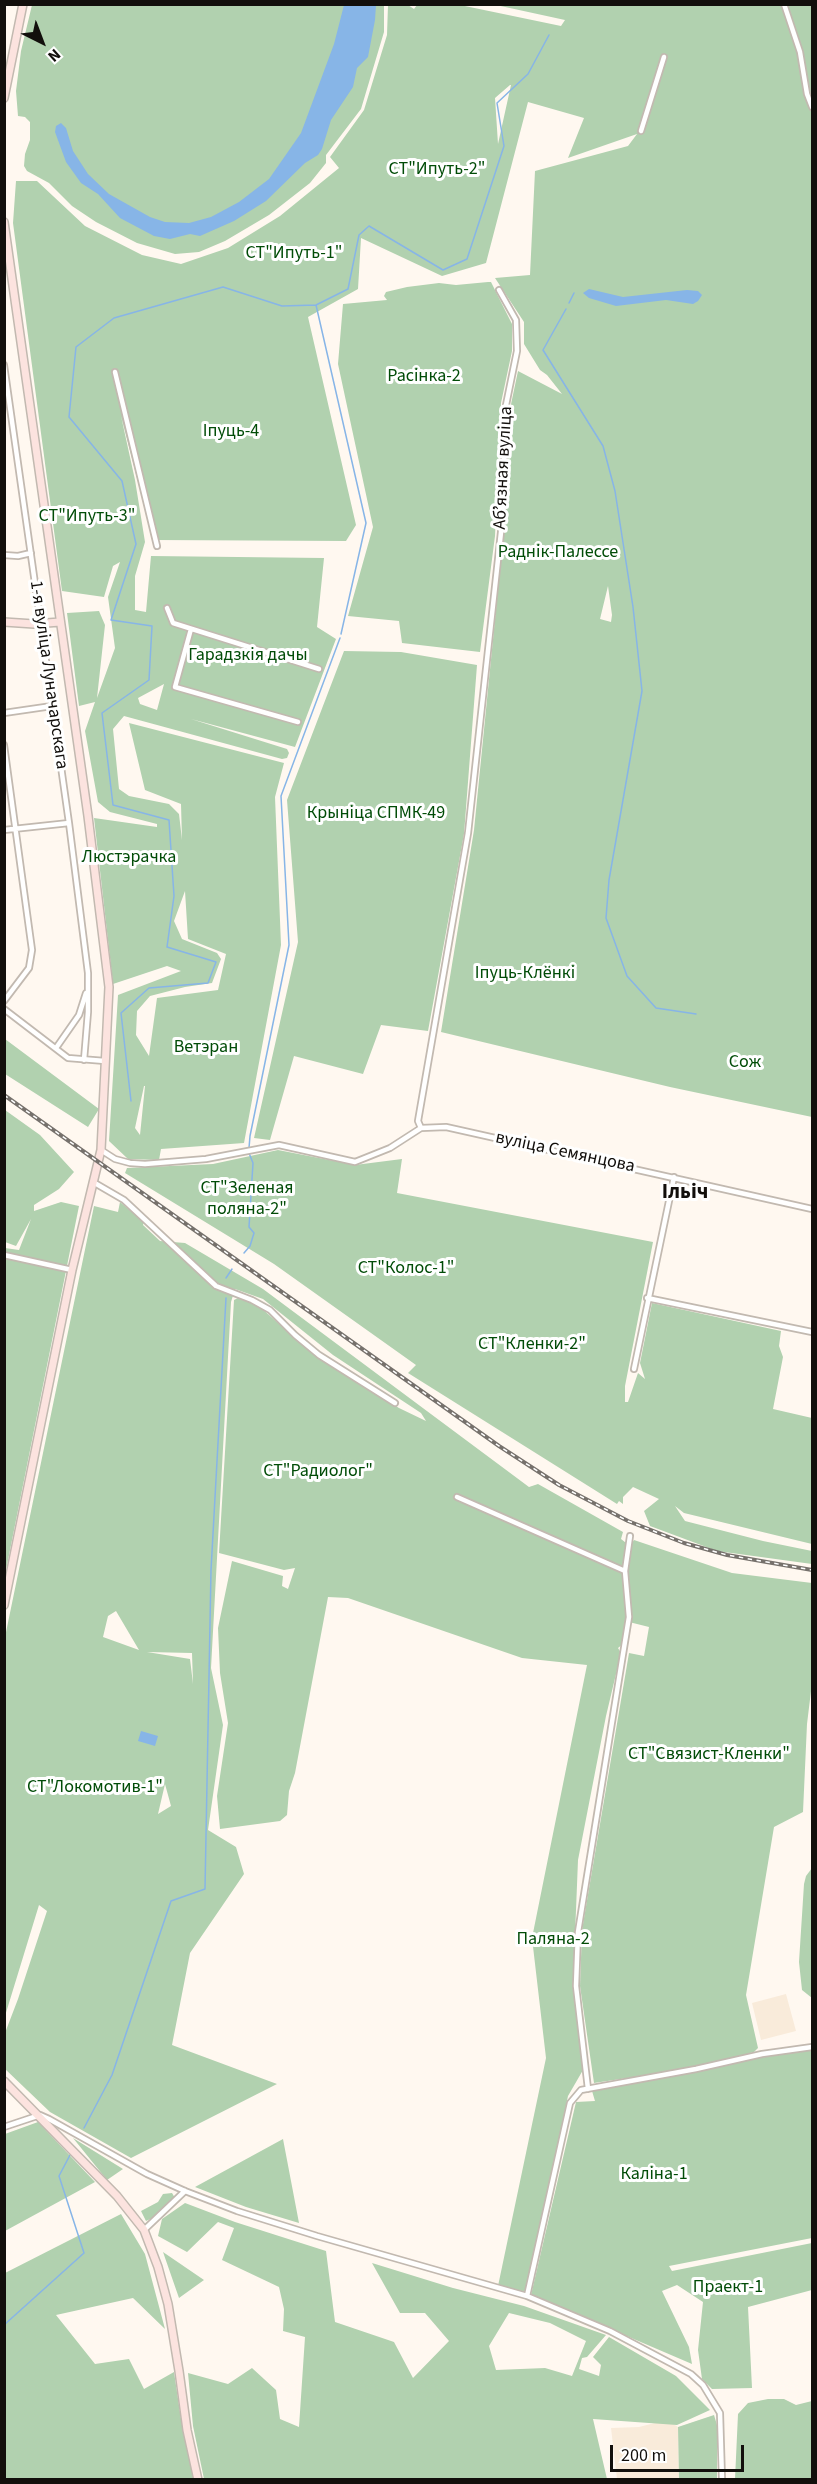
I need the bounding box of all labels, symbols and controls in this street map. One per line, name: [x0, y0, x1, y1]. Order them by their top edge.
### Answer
north arrow: [12, 12, 72, 72]
text: N: [43, 44, 65, 67]
park label: СТ"Ипуть-2": [389, 159, 485, 181]
park label: СТ"Ипуть-1": [246, 243, 342, 265]
park label: Расінка-2: [387, 366, 461, 388]
street label: Абʼязная вуліца: [490, 406, 518, 530]
park label: Іпуць-4: [203, 421, 259, 443]
park label: СТ"Ипуть-3": [39, 506, 135, 528]
park label: Раднік-Палессе: [498, 542, 618, 564]
street label: 1-я вуліца Луначарскага: [24, 579, 72, 771]
park label: Гарадзкія дачы: [188, 645, 308, 667]
park label: Крыніца СПМК-49: [307, 803, 445, 825]
park label: Люстэрачка: [82, 847, 176, 869]
park label: Іпуць-Клёнкі: [475, 963, 575, 985]
park label: Ветэран: [174, 1037, 238, 1059]
park label: Сож: [729, 1052, 761, 1074]
street label: вуліца Семянцова: [493, 1128, 637, 1178]
park label: СТ"Зеленая поляна-2": [200, 1178, 294, 1220]
district label: Ільіч: [662, 1180, 708, 1206]
park label: СТ"Колос-1": [358, 1258, 454, 1280]
park label: СТ"Кленки-2": [478, 1334, 586, 1356]
park label: СТ"Радиолог": [263, 1461, 373, 1483]
park label: СТ"Связист-Кленки": [628, 1744, 790, 1766]
park label: СТ"Локомотив-1": [27, 1777, 163, 1799]
park label: Паляна-2: [516, 1929, 590, 1951]
park label: Каліна-1: [620, 2164, 688, 2186]
park label: Праект-1: [693, 2277, 763, 2299]
scale bar: [613, 2433, 746, 2471]
text: 200 m: [621, 2443, 666, 2468]

